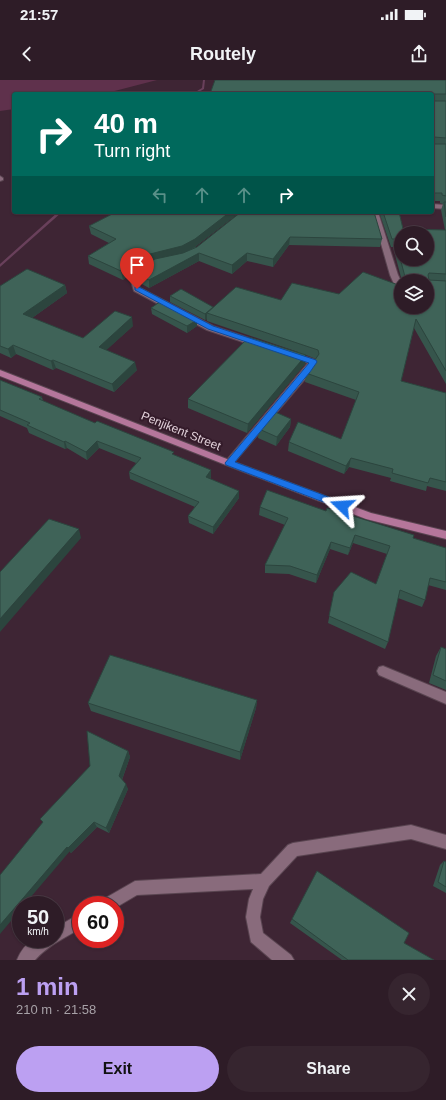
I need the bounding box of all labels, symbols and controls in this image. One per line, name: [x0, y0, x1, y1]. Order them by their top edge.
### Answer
text: 21:57: [20, 6, 58, 23]
icon: back: [16, 43, 38, 65]
icon: share: [408, 43, 430, 65]
text: Routely: [190, 44, 256, 64]
icon: right: [28, 108, 80, 160]
text: 40 m: [94, 108, 158, 139]
text: Turn right: [94, 141, 170, 161]
icon: left: [149, 184, 171, 206]
icon: ahead: [191, 184, 213, 206]
icon: ahead: [233, 184, 255, 206]
icon: right: [275, 184, 297, 206]
map controls: [394, 226, 434, 314]
button: search: [394, 226, 434, 266]
pin: [120, 248, 154, 289]
icon: arrive: [126, 254, 148, 276]
button: layers: [394, 274, 434, 314]
street label: Penjikent Street: [139, 409, 224, 454]
position arrow: [321, 485, 363, 527]
speed limit sign: 60: [72, 896, 124, 948]
text: 50: [27, 906, 49, 928]
text: km/h: [27, 926, 49, 937]
text: 1 min: [16, 973, 79, 1000]
button: close: [388, 973, 430, 1015]
text: 210 m · 21:58: [16, 1002, 96, 1017]
button: Exit: [16, 1046, 219, 1092]
button: Share: [227, 1046, 430, 1092]

